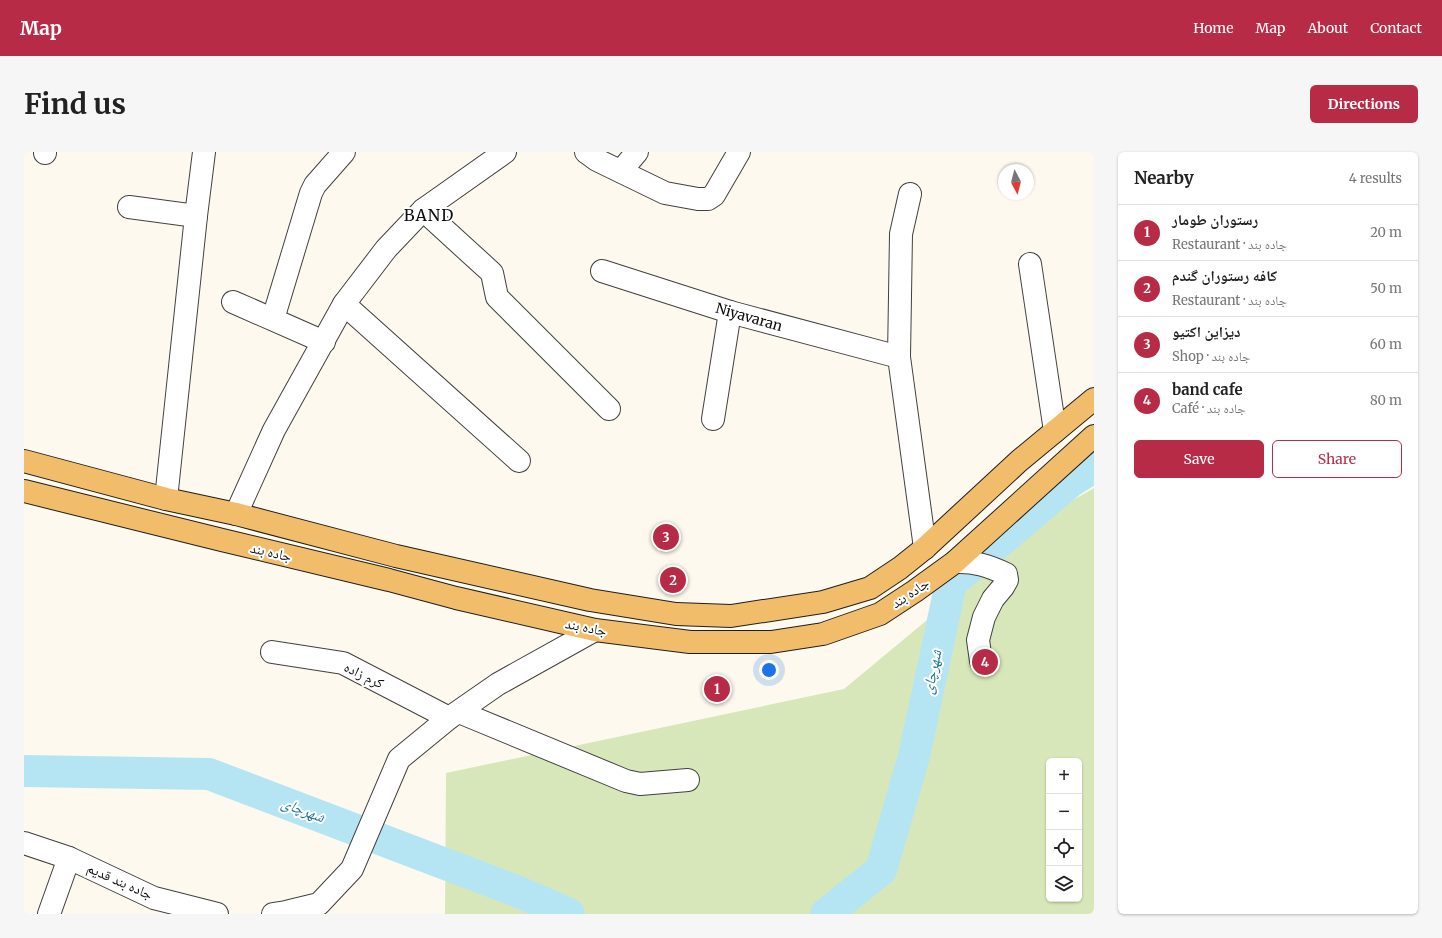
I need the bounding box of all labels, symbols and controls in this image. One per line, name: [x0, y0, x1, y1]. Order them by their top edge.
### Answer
text: Map: [20, 16, 62, 40]
text: Home: [1193, 19, 1234, 37]
text: Map: [1256, 19, 1285, 37]
text: About: [1307, 19, 1348, 37]
text: Contact: [1370, 19, 1422, 37]
button: Directions: [1310, 85, 1418, 123]
text: Find us: [24, 86, 126, 122]
north arrow: [998, 164, 1034, 200]
text: Nearby: [1134, 167, 1194, 189]
text: 4 results: [1349, 170, 1402, 187]
district label: BAND: [404, 205, 454, 225]
text: رستوران طومار: [1172, 210, 1258, 229]
text: 1: [1144, 224, 1150, 241]
text: 20 m: [1370, 224, 1402, 241]
text: Restaurant · جاده بند: [1172, 236, 1287, 253]
text: کافه رستوران گندم: [1172, 266, 1277, 285]
text: 2: [1143, 280, 1151, 297]
text: 50 m: [1370, 280, 1402, 297]
text: Restaurant · جاده بند: [1172, 292, 1287, 309]
street label: Niyavaran: [714, 299, 784, 335]
text: دیزاین اکتیو: [1172, 322, 1241, 341]
text: 3: [1143, 336, 1151, 353]
text: 60 m: [1370, 336, 1402, 353]
text: Shop · جاده بند: [1172, 348, 1250, 365]
text: band cafe: [1172, 380, 1243, 399]
text: 4: [1143, 392, 1151, 409]
text: 80 m: [1370, 392, 1402, 409]
text: Café · جاده بند: [1172, 400, 1246, 417]
button: Save: [1134, 440, 1264, 478]
button: Share: [1272, 440, 1402, 478]
pin: 3: [653, 522, 679, 552]
street label: جاده بند: [249, 539, 293, 565]
pin: 2: [660, 565, 686, 595]
street label: جاده بند: [888, 574, 932, 612]
street label: جاده بند: [564, 614, 608, 640]
pin: 4: [972, 647, 998, 677]
water label: شهرچای: [918, 648, 946, 696]
street label: کرم زاده: [341, 658, 387, 693]
your location: [759, 660, 779, 680]
pin: 1: [704, 674, 730, 704]
map controls: [1046, 758, 1082, 902]
button: +: [1046, 758, 1082, 794]
water label: شهرچای: [279, 793, 328, 827]
button: −: [1046, 794, 1082, 830]
button: locate: [1046, 830, 1082, 866]
street label: جاده بند قدیم: [84, 859, 156, 904]
button: layers: [1046, 866, 1082, 902]

